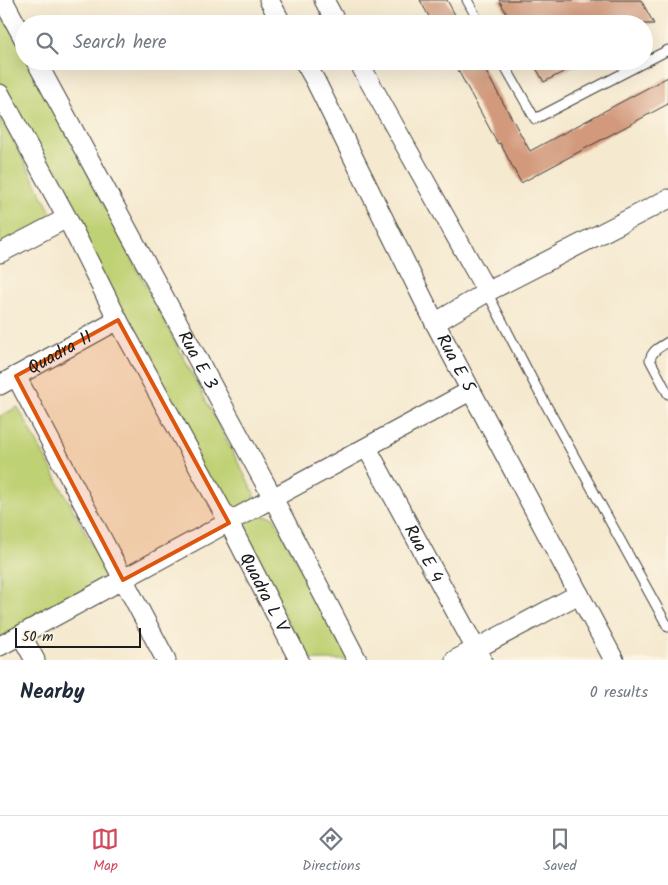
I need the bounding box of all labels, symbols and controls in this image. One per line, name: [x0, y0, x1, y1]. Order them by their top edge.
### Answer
search box: [15, 15, 653, 70]
text: Search here: [73, 28, 167, 58]
icon: search: [33, 29, 61, 57]
street label: Quadra 11: [22, 324, 98, 383]
street label: Rua E 3: [169, 326, 225, 395]
street label: Rua E 5: [427, 329, 483, 399]
street label: Rua E 4: [395, 520, 451, 589]
street label: Quadra L V: [231, 548, 296, 639]
scale bar: [15, 625, 141, 648]
text: 50 m: [22, 626, 53, 648]
text: Nearby: [20, 676, 85, 709]
text: 0 results: [590, 680, 648, 705]
tab: Map: [91, 825, 119, 877]
tab: Directions: [302, 825, 360, 877]
tab: Saved: [543, 825, 577, 877]

